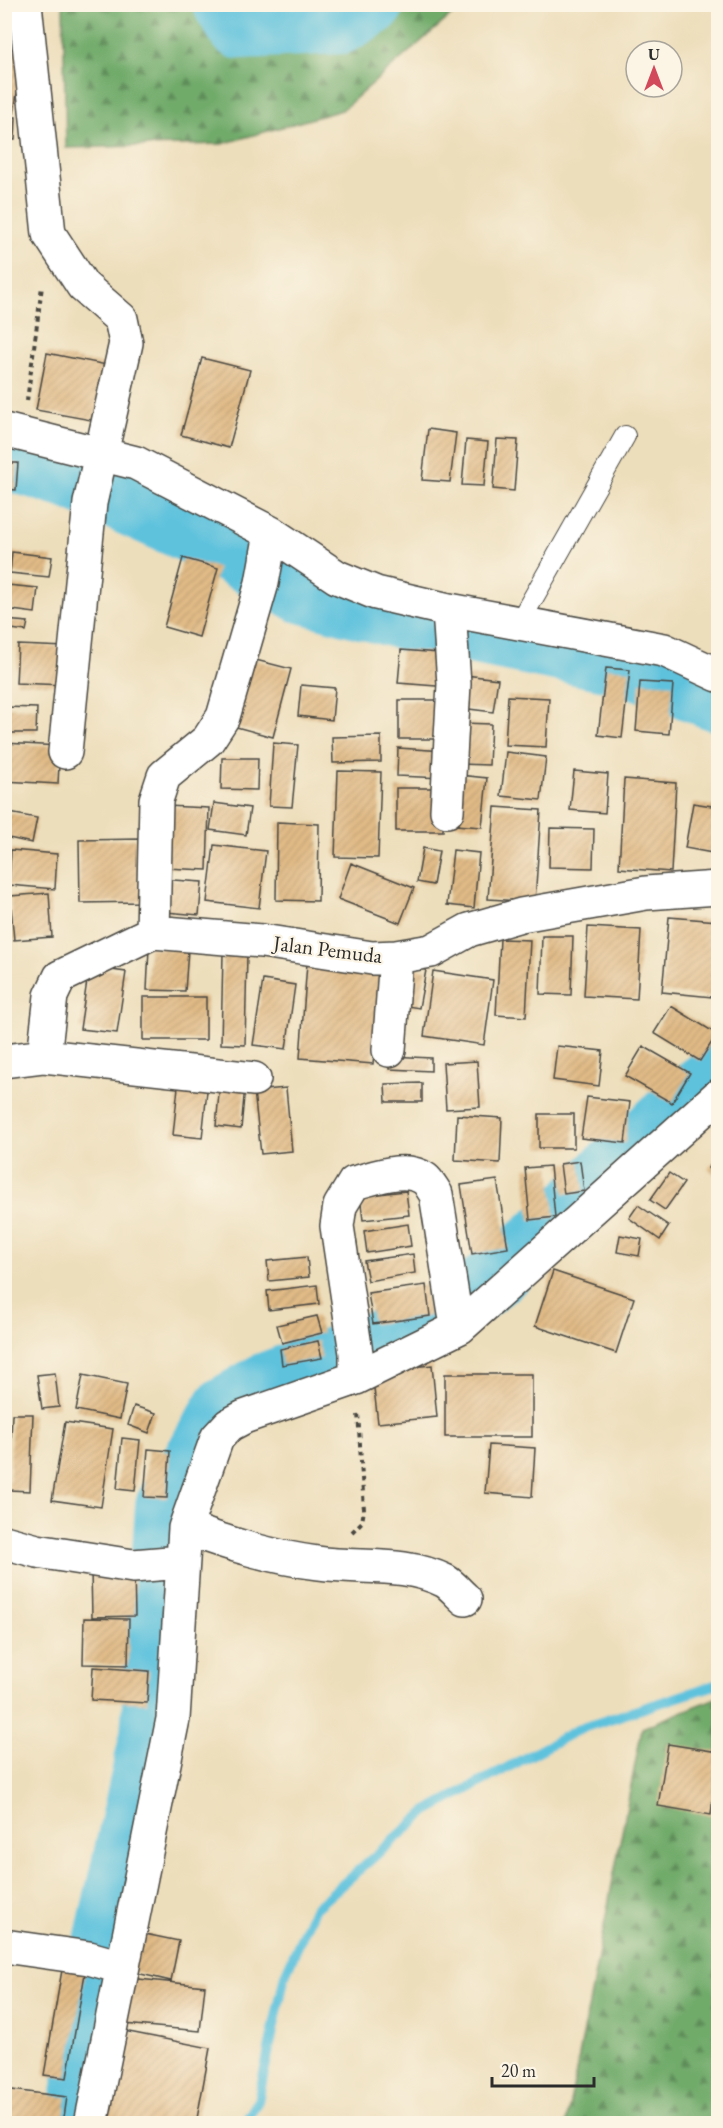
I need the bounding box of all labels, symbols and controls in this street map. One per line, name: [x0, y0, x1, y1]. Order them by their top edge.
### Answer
north arrow: [624, 39, 684, 99]
text: U: [648, 44, 660, 65]
street label: Jalan Pemuda: [270, 929, 385, 969]
scale bar: [492, 2050, 594, 2088]
text: 20 m: [501, 2059, 536, 2082]

